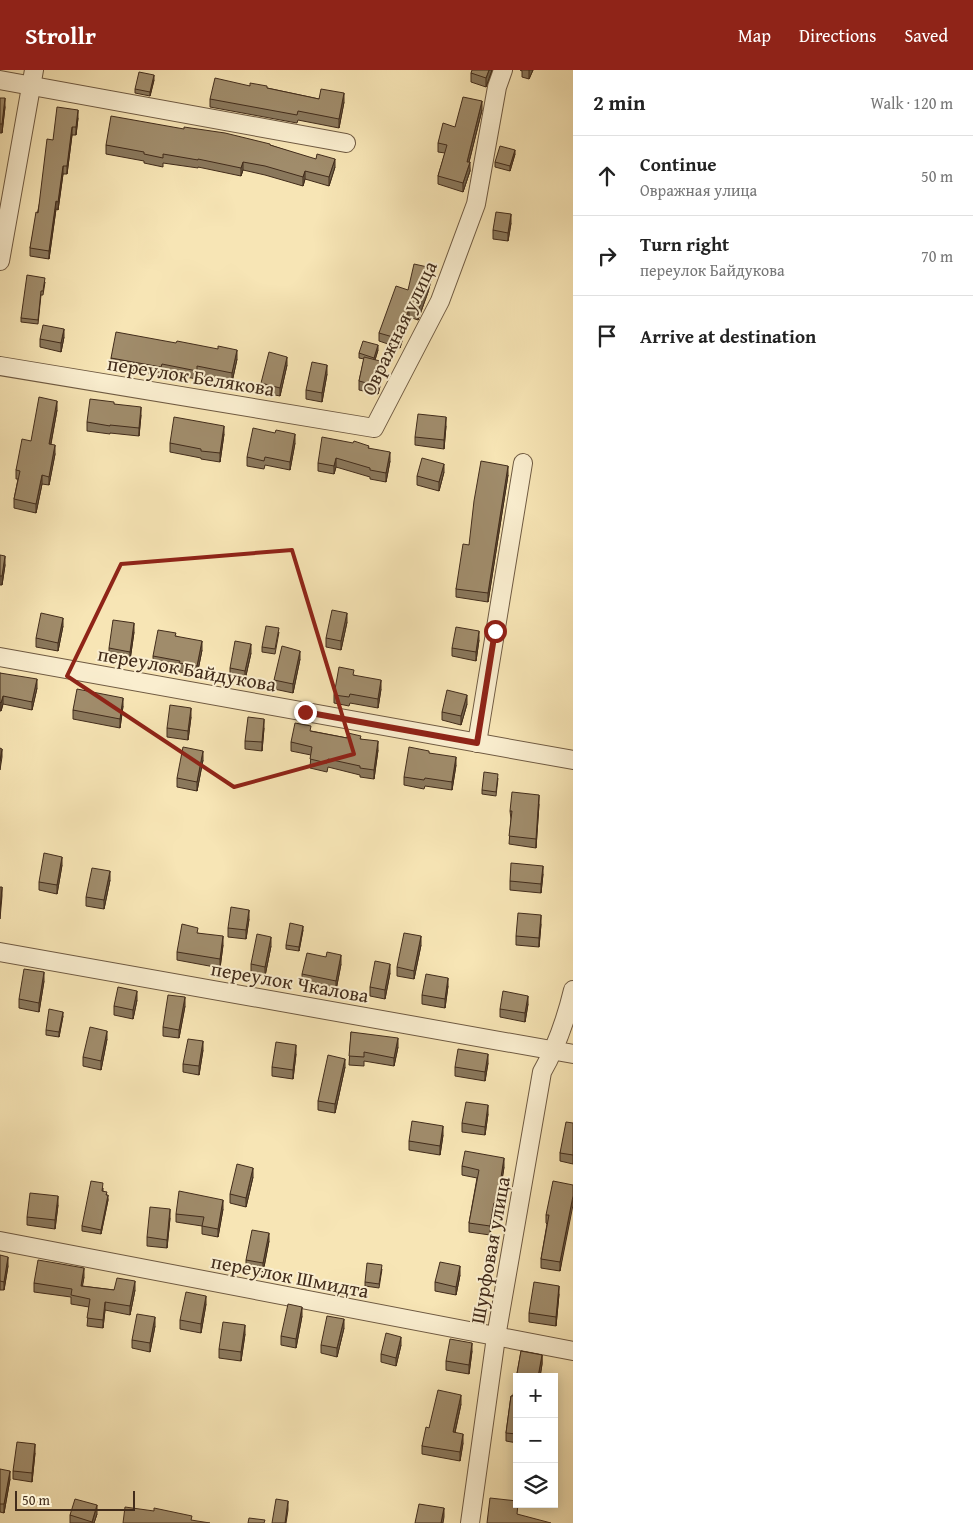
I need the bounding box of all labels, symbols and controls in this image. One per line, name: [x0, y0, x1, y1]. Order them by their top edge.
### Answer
text: Strollr: [25, 18, 96, 53]
text: Map: [738, 22, 771, 49]
text: Directions: [799, 22, 876, 49]
text: Saved: [904, 22, 948, 49]
text: 2 min: [593, 87, 645, 118]
text: Walk · 120 m: [870, 91, 953, 115]
text: Continue: [640, 150, 717, 178]
icon: ahead: [593, 162, 621, 190]
text: 50 m: [921, 164, 953, 188]
text: Овражная улица: [640, 178, 757, 202]
text: Turn right: [640, 230, 729, 258]
icon: right: [593, 242, 621, 270]
text: 70 m: [921, 244, 953, 268]
street label: Овражная улица: [353, 255, 444, 400]
text: переулок Байдукова: [640, 258, 785, 282]
icon: arrive: [593, 322, 621, 350]
text: Arrive at destination: [640, 322, 816, 350]
street label: переулок Белякова: [105, 348, 277, 403]
route start: [484, 620, 507, 643]
street label: переулок Байдукова: [96, 639, 279, 699]
route end: [294, 701, 317, 724]
street label: переулок Чкалова: [209, 953, 372, 1010]
street label: Шурфовая улица: [462, 1174, 517, 1326]
street label: переулок Шмидта: [209, 1246, 372, 1305]
map controls: [513, 1373, 558, 1508]
button: +: [513, 1373, 558, 1418]
button: −: [513, 1418, 558, 1463]
button: layers: [513, 1463, 558, 1508]
scale bar: [15, 1488, 135, 1511]
text: 50 m: [22, 1490, 50, 1510]

